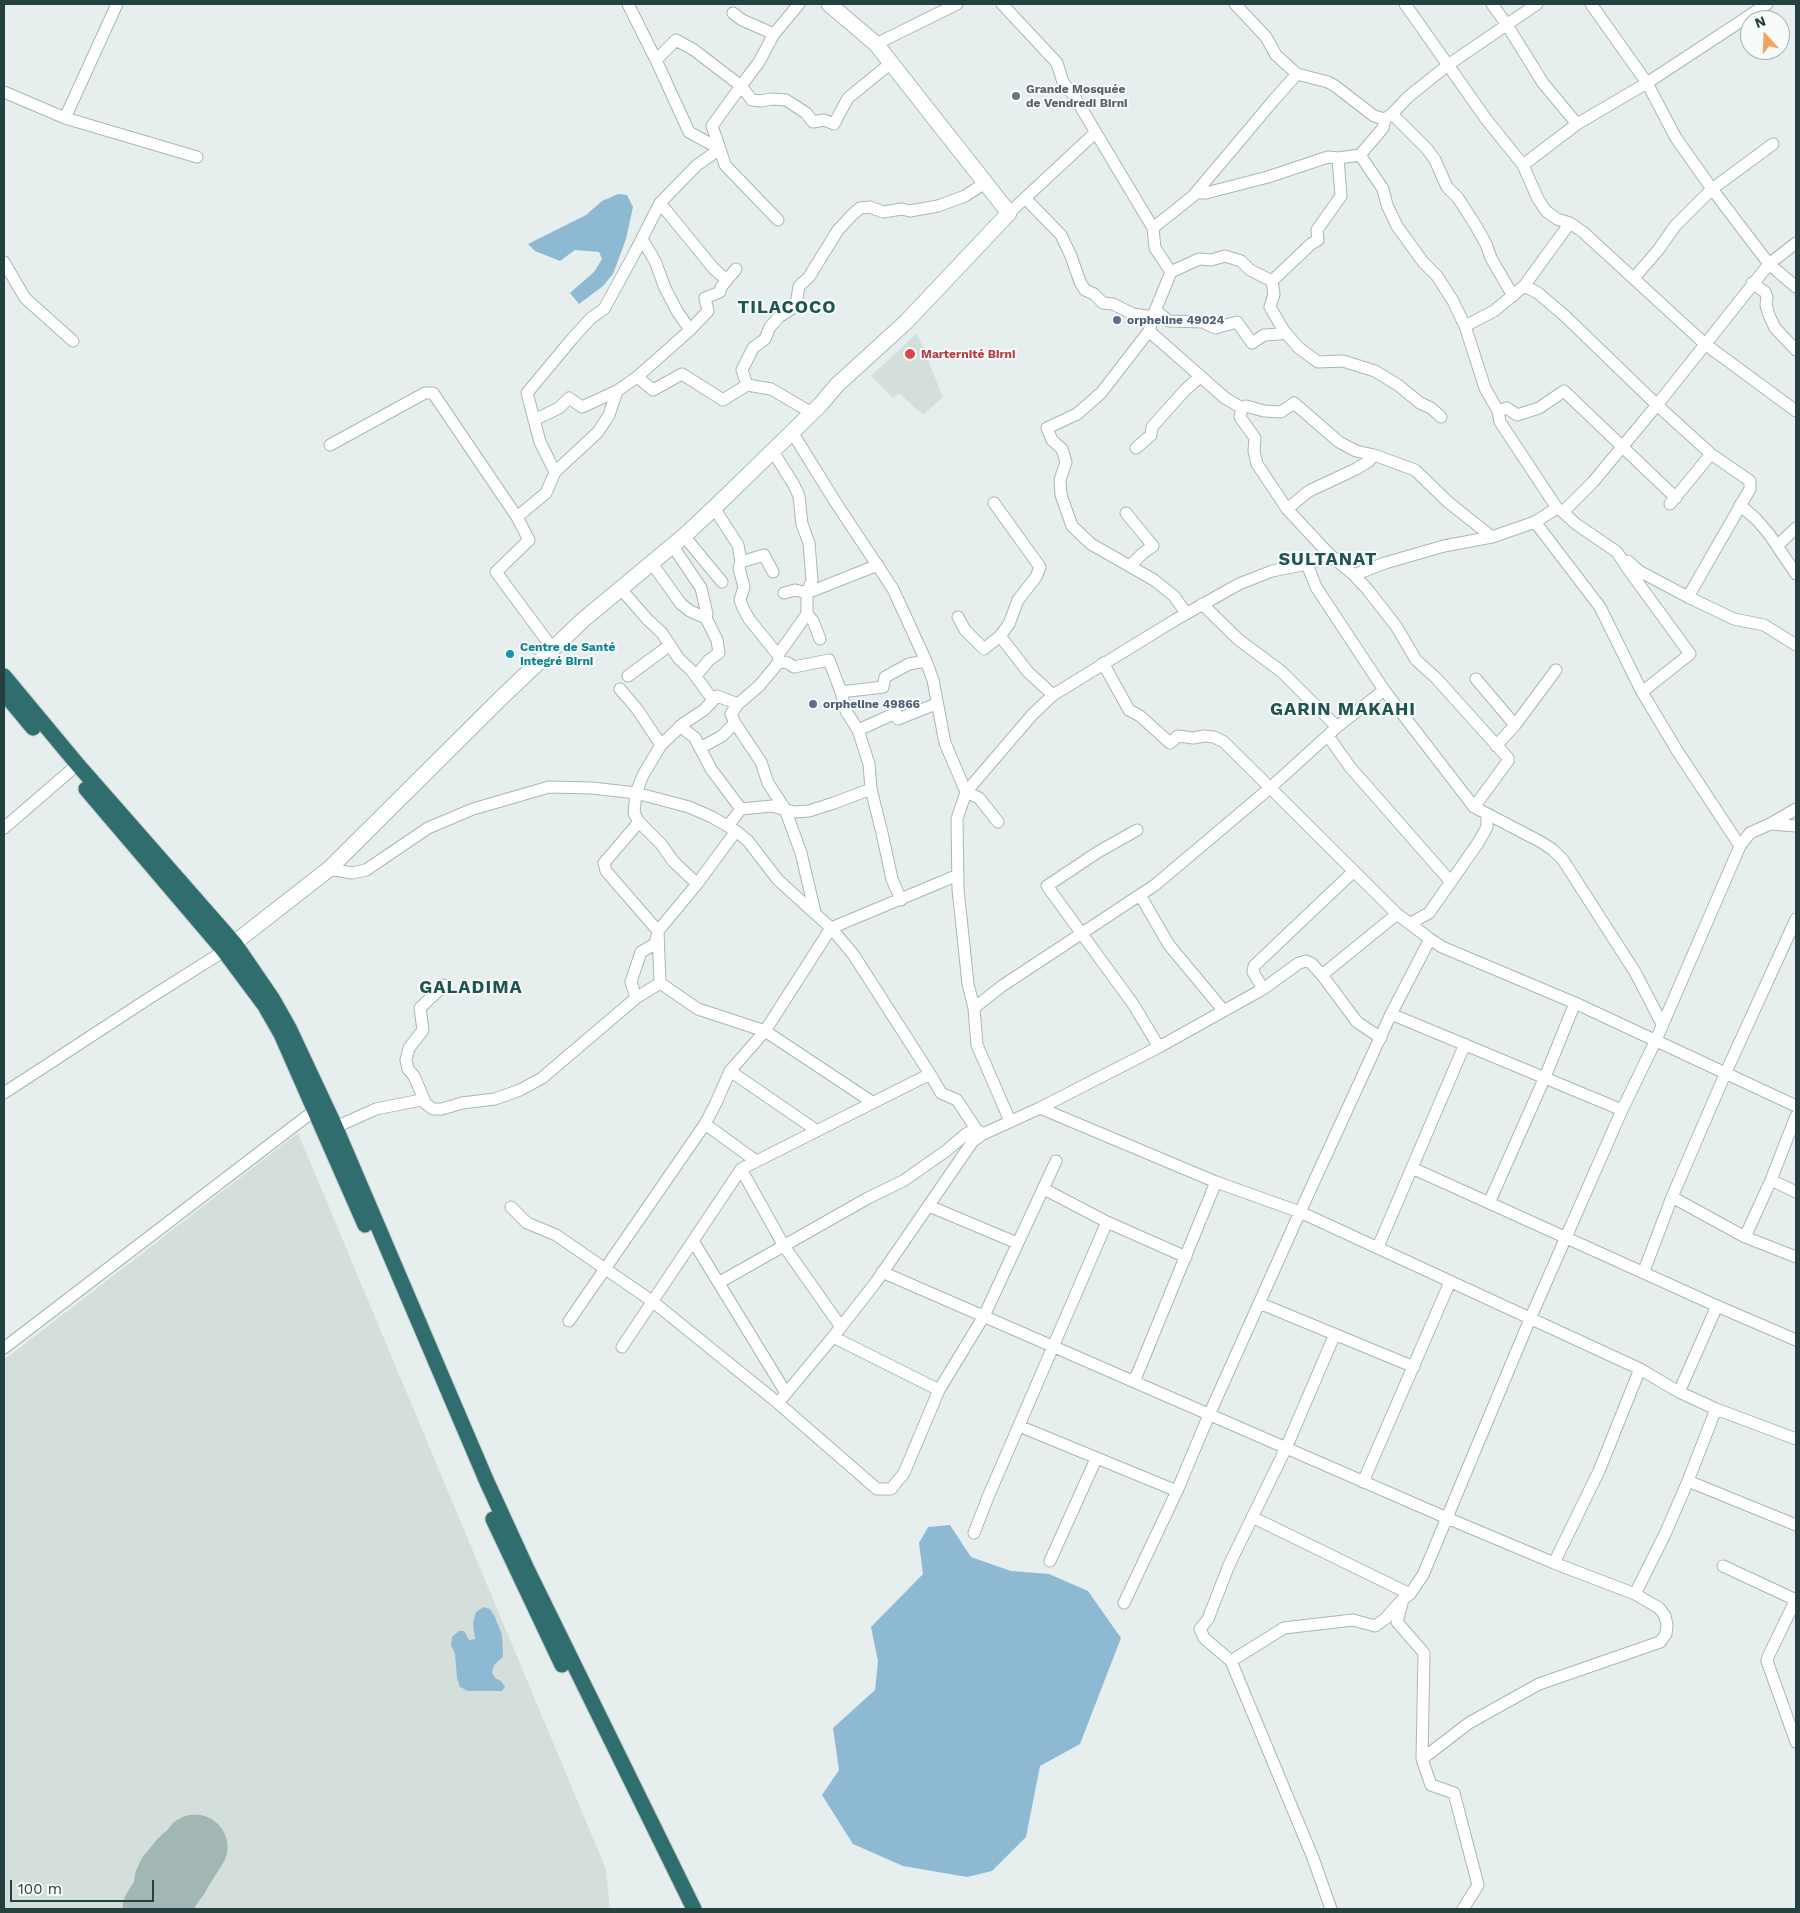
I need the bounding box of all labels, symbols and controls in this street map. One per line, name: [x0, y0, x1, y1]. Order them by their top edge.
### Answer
north arrow: [1740, 10, 1790, 60]
text: N: [1753, 13, 1768, 31]
place label: Grande Mosquée de Vendredi Birni: [1026, 82, 1128, 110]
marker: Grande Mosquée de Vendredi Birni: [1010, 90, 1022, 102]
district label: TILACOCO: [736, 297, 838, 319]
place label: orpheline 49024: [1127, 313, 1224, 327]
marker: orpheline 49024: [1111, 314, 1123, 326]
marker: Marternité Birni: [903, 347, 917, 361]
place label: Marternité Birni: [921, 347, 1016, 361]
district label: SULTANAT: [1277, 549, 1379, 571]
place label: Centre de Santé Integré Birni: [520, 640, 615, 668]
marker: Centre de Santé Integré Birni: [504, 648, 516, 660]
place label: orpheline 49866: [823, 697, 920, 711]
marker: orpheline 49866: [807, 698, 819, 710]
district label: GARIN MAKAHI: [1268, 699, 1418, 721]
district label: GALADIMA: [418, 977, 524, 999]
scale bar: [12, 1870, 156, 1902]
text: 100 m: [18, 1880, 62, 1898]

